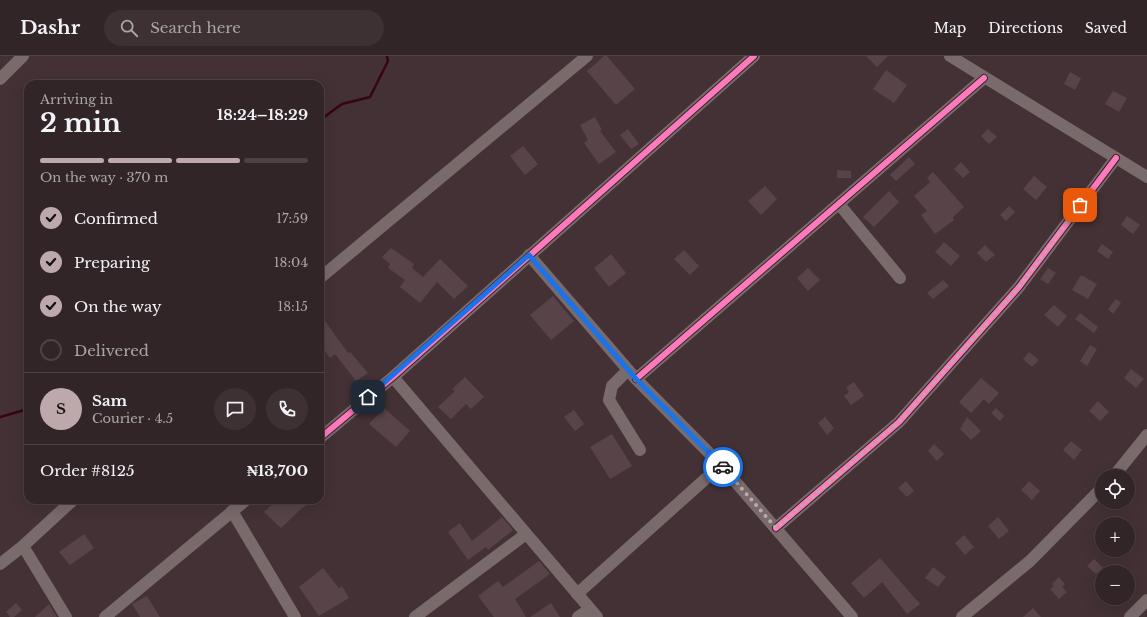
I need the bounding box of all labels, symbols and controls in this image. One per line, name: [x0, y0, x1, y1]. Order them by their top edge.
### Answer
search box: [104, 10, 384, 46]
text: Dashr: [20, 16, 80, 39]
icon: search: [118, 17, 140, 39]
text: Search here: [150, 18, 241, 37]
text: Map: [934, 19, 966, 37]
text: Directions: [988, 19, 1063, 37]
text: Saved: [1085, 19, 1127, 37]
text: Arriving in: [40, 91, 113, 108]
text: 18:24–18:29: [217, 105, 308, 124]
text: 2 min: [40, 107, 121, 139]
text: On the way · 370 m: [40, 169, 168, 186]
pin: [1063, 188, 1097, 222]
icon: bag: [1069, 194, 1091, 216]
icon: check: [40, 207, 62, 229]
text: Confirmed: [74, 209, 158, 228]
text: 17:59: [276, 210, 308, 227]
icon: check: [40, 251, 62, 273]
text: Preparing: [74, 253, 150, 272]
text: 18:04: [274, 254, 308, 271]
icon: check: [40, 295, 62, 317]
text: On the way: [74, 297, 162, 316]
text: 18:15: [277, 298, 308, 315]
text: Delivered: [74, 341, 149, 360]
pin: [351, 380, 385, 414]
icon: home: [357, 386, 379, 408]
button: chat: [214, 388, 256, 430]
button: phone: [266, 388, 308, 430]
text: Sam: [92, 391, 127, 410]
text: S: [56, 399, 66, 418]
text: Courier · 4.5: [92, 410, 173, 427]
courier: [703, 447, 743, 487]
icon: car: [712, 456, 734, 478]
text: Order #8125: [40, 461, 135, 480]
text: ₦13,700: [247, 461, 308, 480]
map controls: [1095, 469, 1135, 605]
button: locate: [1095, 469, 1135, 509]
button: +: [1095, 517, 1135, 557]
button: −: [1095, 565, 1135, 605]

